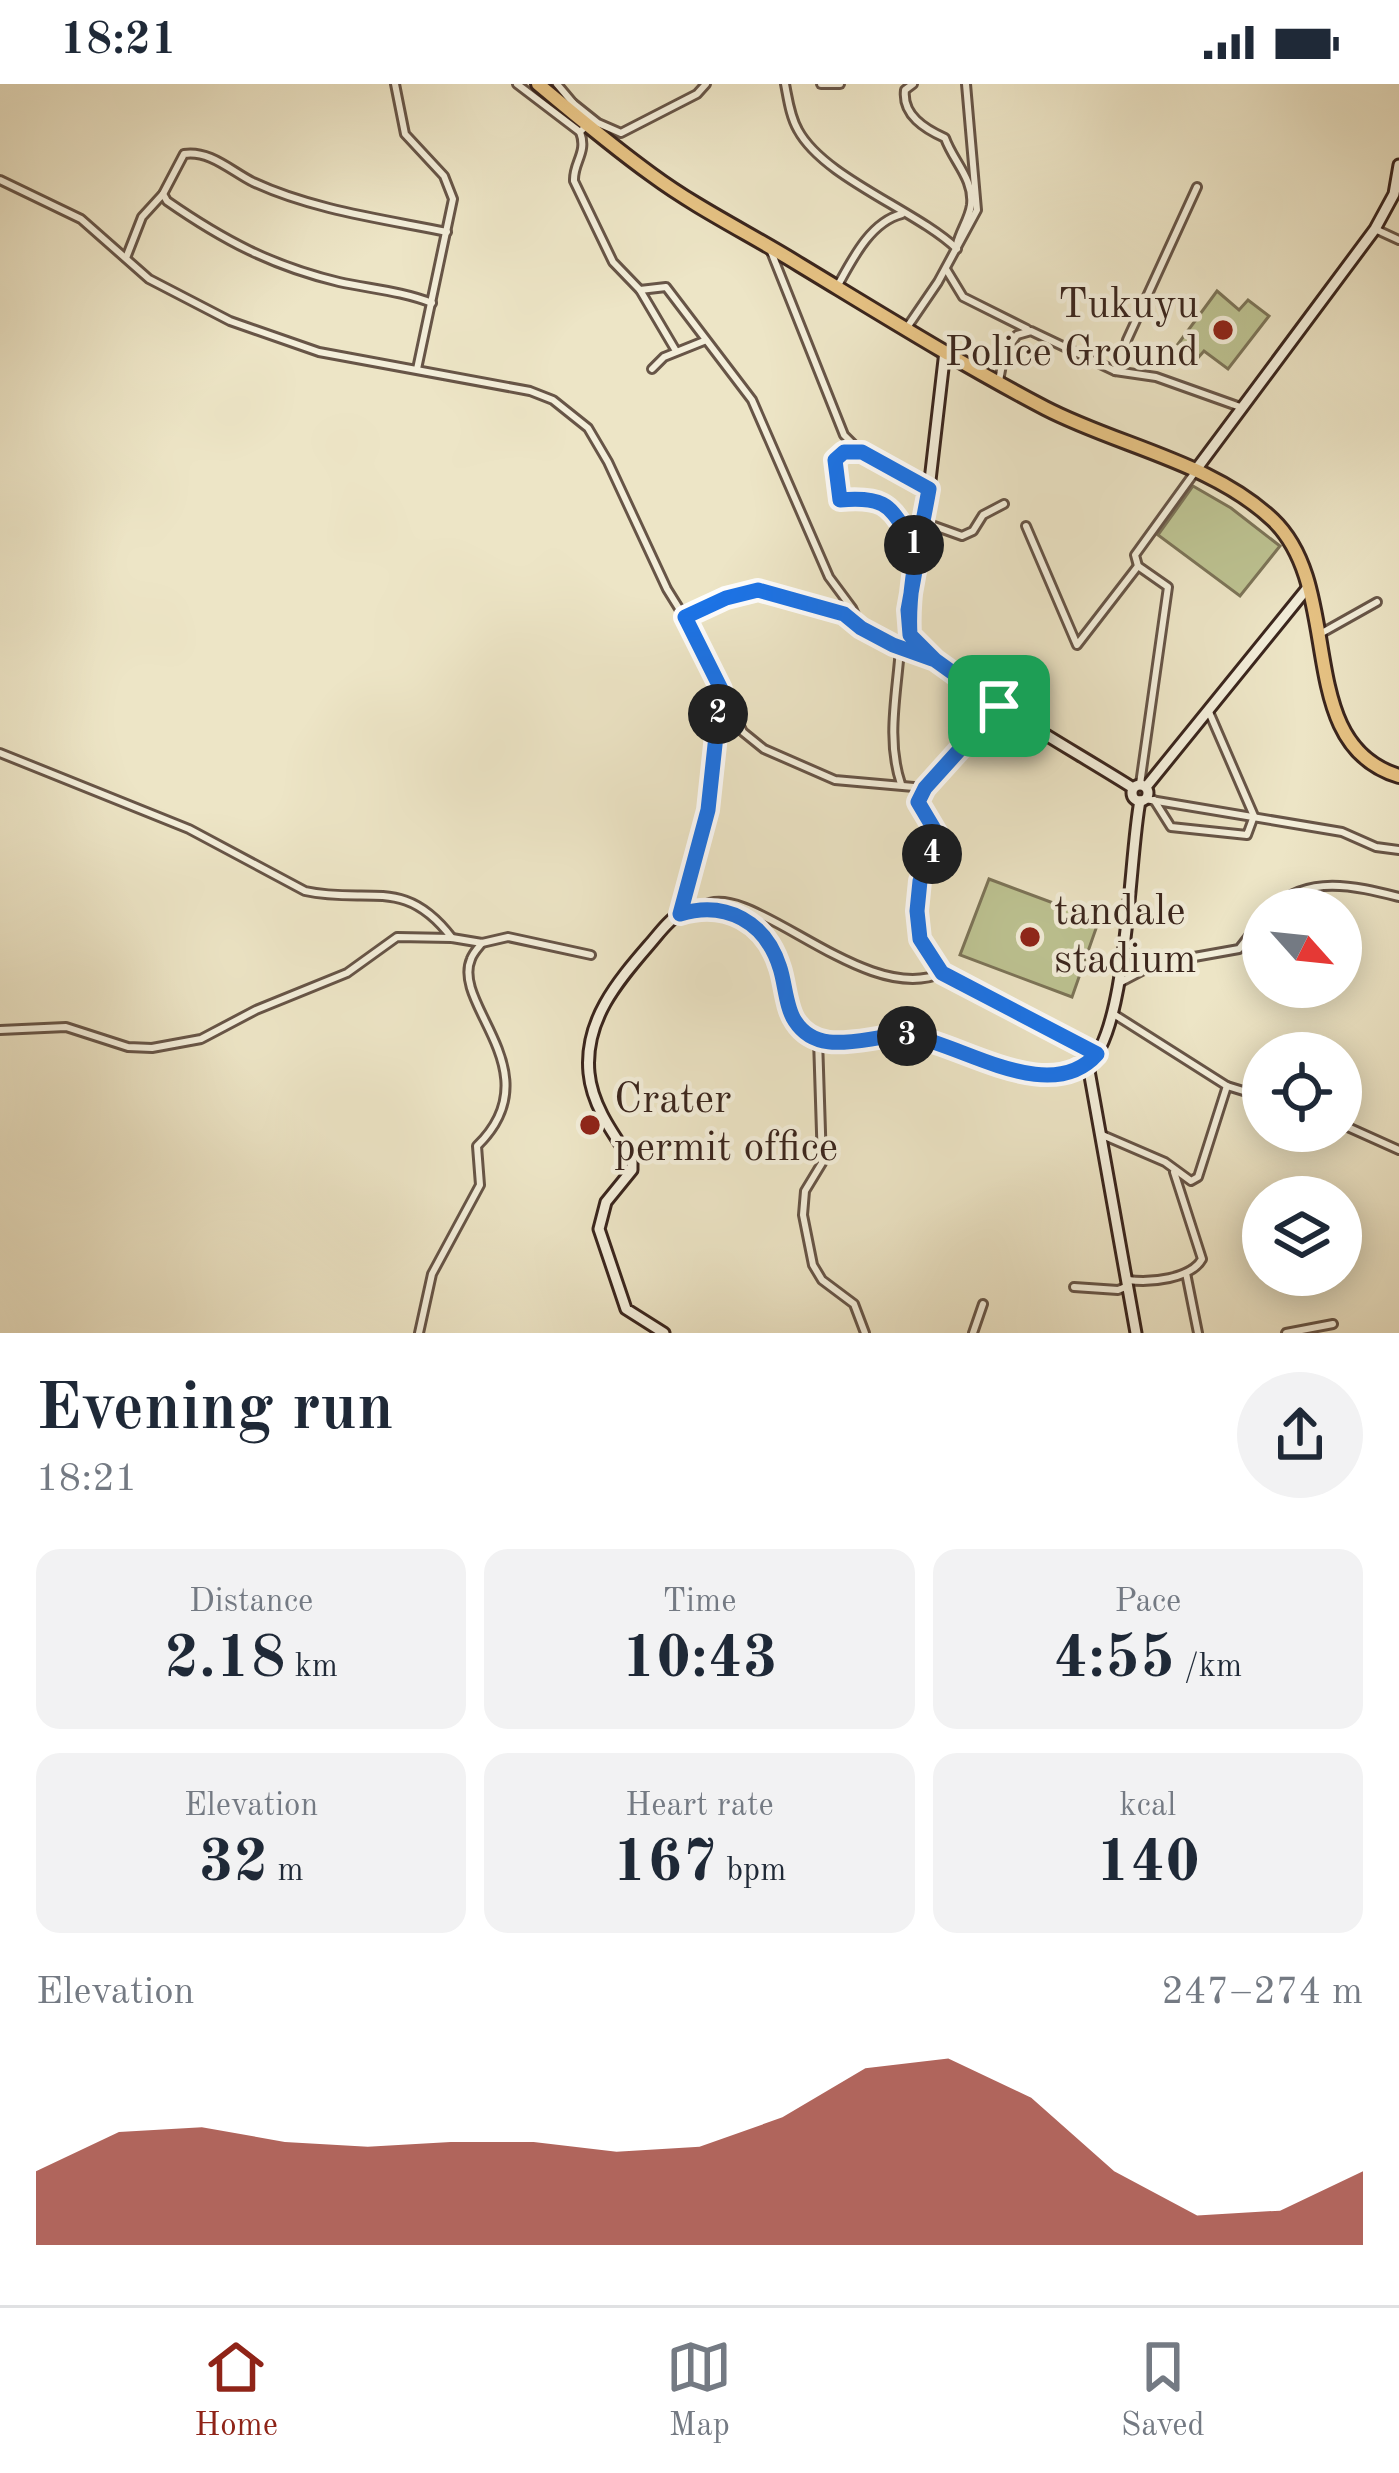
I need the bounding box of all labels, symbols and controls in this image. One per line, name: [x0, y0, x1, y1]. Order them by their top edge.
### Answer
text: 18:21: [60, 19, 177, 64]
place label: Tukuyu Police Ground: [944, 285, 1199, 375]
marker: Tukuyu Police Ground: [1210, 317, 1236, 343]
pin: 1: [884, 515, 944, 575]
text: 1: [904, 528, 924, 561]
pin: [948, 655, 1050, 757]
icon: arrive: [966, 673, 1032, 739]
pin: 2: [688, 684, 748, 744]
text: 2: [708, 697, 728, 730]
pin: 4: [902, 824, 962, 884]
text: 4: [922, 837, 942, 870]
north arrow: [1242, 888, 1362, 1008]
map controls: [1242, 888, 1362, 1296]
place label: tandale stadium: [1054, 892, 1197, 982]
marker: tandale stadium: [1017, 924, 1043, 950]
pin: 3: [877, 1006, 937, 1066]
text: 3: [897, 1019, 917, 1052]
button: locate: [1242, 1032, 1362, 1152]
place label: Crater permit office: [614, 1080, 838, 1170]
marker: Crater permit office: [577, 1112, 603, 1138]
button: layers: [1242, 1176, 1362, 1296]
button: share: [1237, 1372, 1363, 1498]
text: Evening run: [36, 1378, 394, 1444]
text: 18:21: [36, 1460, 137, 1499]
text: Distance: [189, 1586, 313, 1619]
text: Time: [663, 1586, 736, 1619]
text: Pace: [1114, 1586, 1181, 1619]
text: 2.18: [164, 1630, 285, 1690]
text: 10:43: [621, 1630, 777, 1690]
text: 4:55: [1054, 1630, 1175, 1690]
text: km: [285, 1651, 338, 1684]
text: /km: [1175, 1651, 1242, 1684]
text: Elevation: [184, 1790, 318, 1823]
text: Heart rate: [625, 1790, 774, 1823]
text: kcal: [1119, 1790, 1176, 1823]
text: 32: [199, 1834, 268, 1894]
text: 167: [613, 1834, 717, 1894]
text: 140: [1096, 1834, 1200, 1894]
text: m: [268, 1855, 304, 1888]
text: bpm: [717, 1855, 786, 1888]
text: Elevation: [36, 1973, 195, 2012]
text: 247–274 m: [1161, 1973, 1363, 2012]
tab: Home: [194, 2334, 278, 2447]
tab: Map: [666, 2334, 732, 2447]
tab: Saved: [1121, 2334, 1205, 2447]

